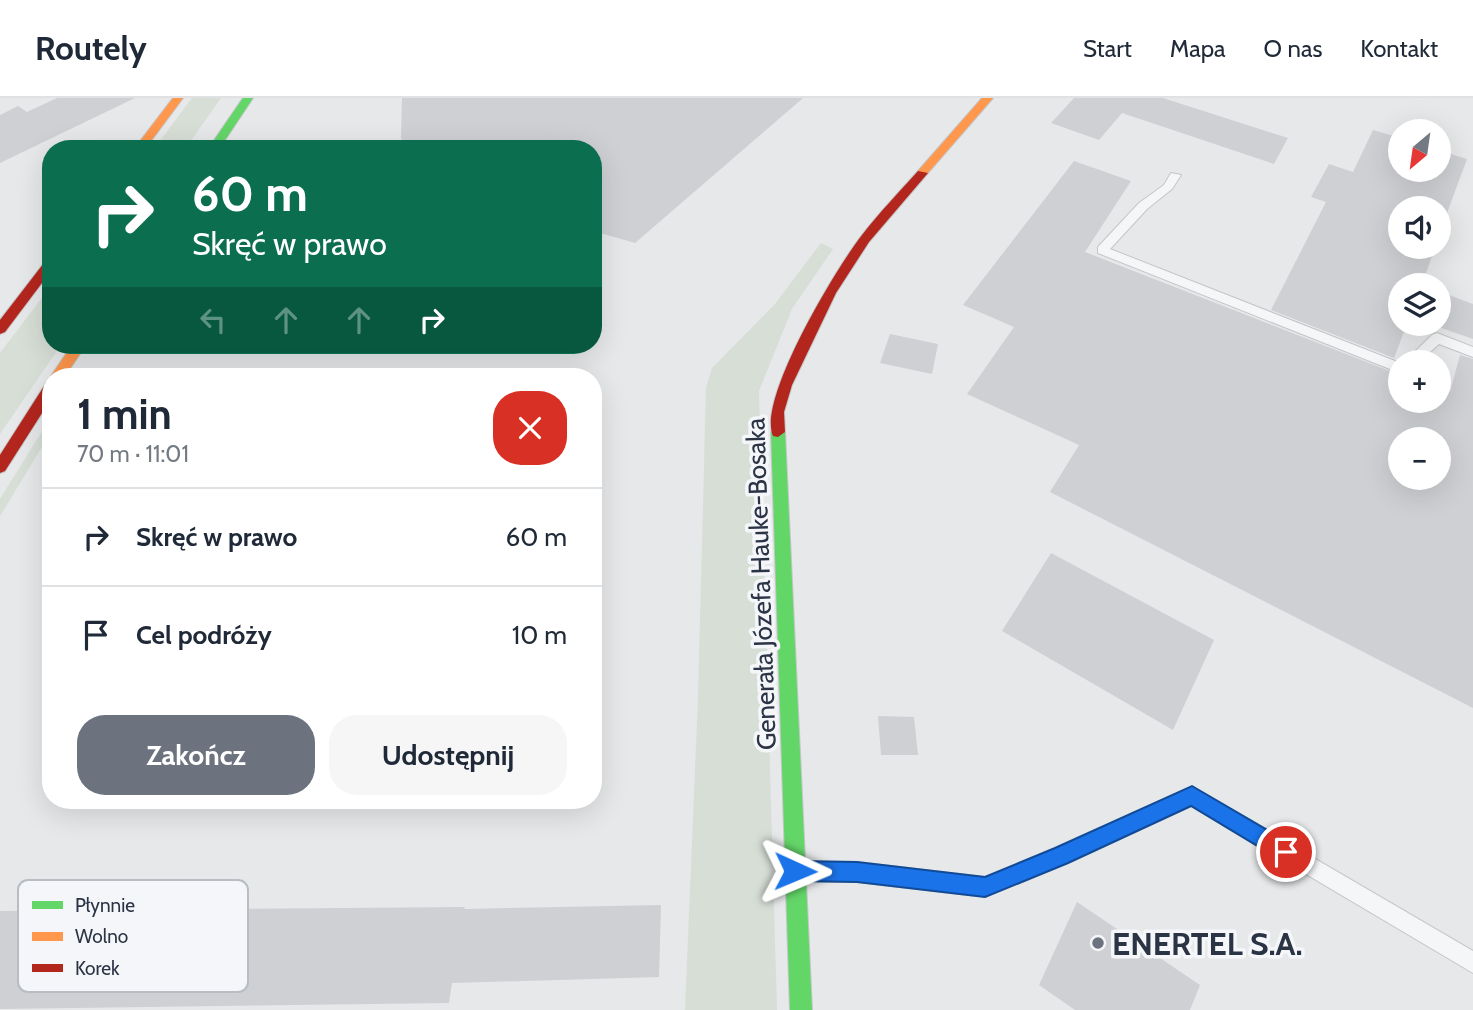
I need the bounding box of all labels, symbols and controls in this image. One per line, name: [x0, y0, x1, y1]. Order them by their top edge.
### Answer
text: Routely: [35, 28, 147, 68]
text: Start: [1083, 34, 1132, 63]
text: Mapa: [1170, 34, 1226, 63]
text: O nas: [1264, 34, 1322, 63]
text: Kontakt: [1360, 34, 1438, 63]
north arrow: [1388, 119, 1451, 182]
map controls: [1388, 119, 1451, 490]
text: 60 m: [192, 164, 308, 223]
icon: right: [77, 168, 168, 259]
button: sound: [1388, 196, 1451, 259]
text: Skręć w prawo: [192, 224, 387, 263]
button: layers: [1388, 273, 1451, 336]
icon: left: [194, 301, 232, 339]
icon: ahead: [267, 301, 305, 339]
icon: ahead: [340, 301, 378, 339]
icon: right: [413, 301, 451, 339]
button: +: [1388, 350, 1451, 413]
text: 1 min: [77, 388, 172, 440]
button: close: [493, 391, 567, 465]
street label: Generała Józefa Hauke-Bosaka: [739, 417, 783, 751]
button: −: [1388, 427, 1451, 490]
text: 70 m · 11:01: [77, 440, 189, 468]
icon: right: [77, 518, 115, 556]
text: Skręć w prawo: [136, 521, 297, 553]
text: 60 m: [505, 521, 567, 553]
icon: arrive: [77, 616, 115, 654]
text: Cel podróży: [136, 619, 272, 651]
text: 10 m: [512, 619, 567, 651]
button: Zakończ: [77, 715, 315, 795]
button: Udostępnij: [329, 715, 567, 795]
pin: [1256, 822, 1316, 882]
icon: arrive: [1267, 833, 1305, 871]
position arrow: [758, 834, 832, 908]
legend: [18, 880, 248, 992]
text: Płynnie: [75, 894, 135, 917]
place label: ENERTEL S.A.: [1112, 924, 1303, 963]
text: Wolno: [75, 925, 128, 948]
marker: ENERTEL S.A.: [1090, 935, 1106, 951]
text: Korek: [75, 957, 120, 980]

